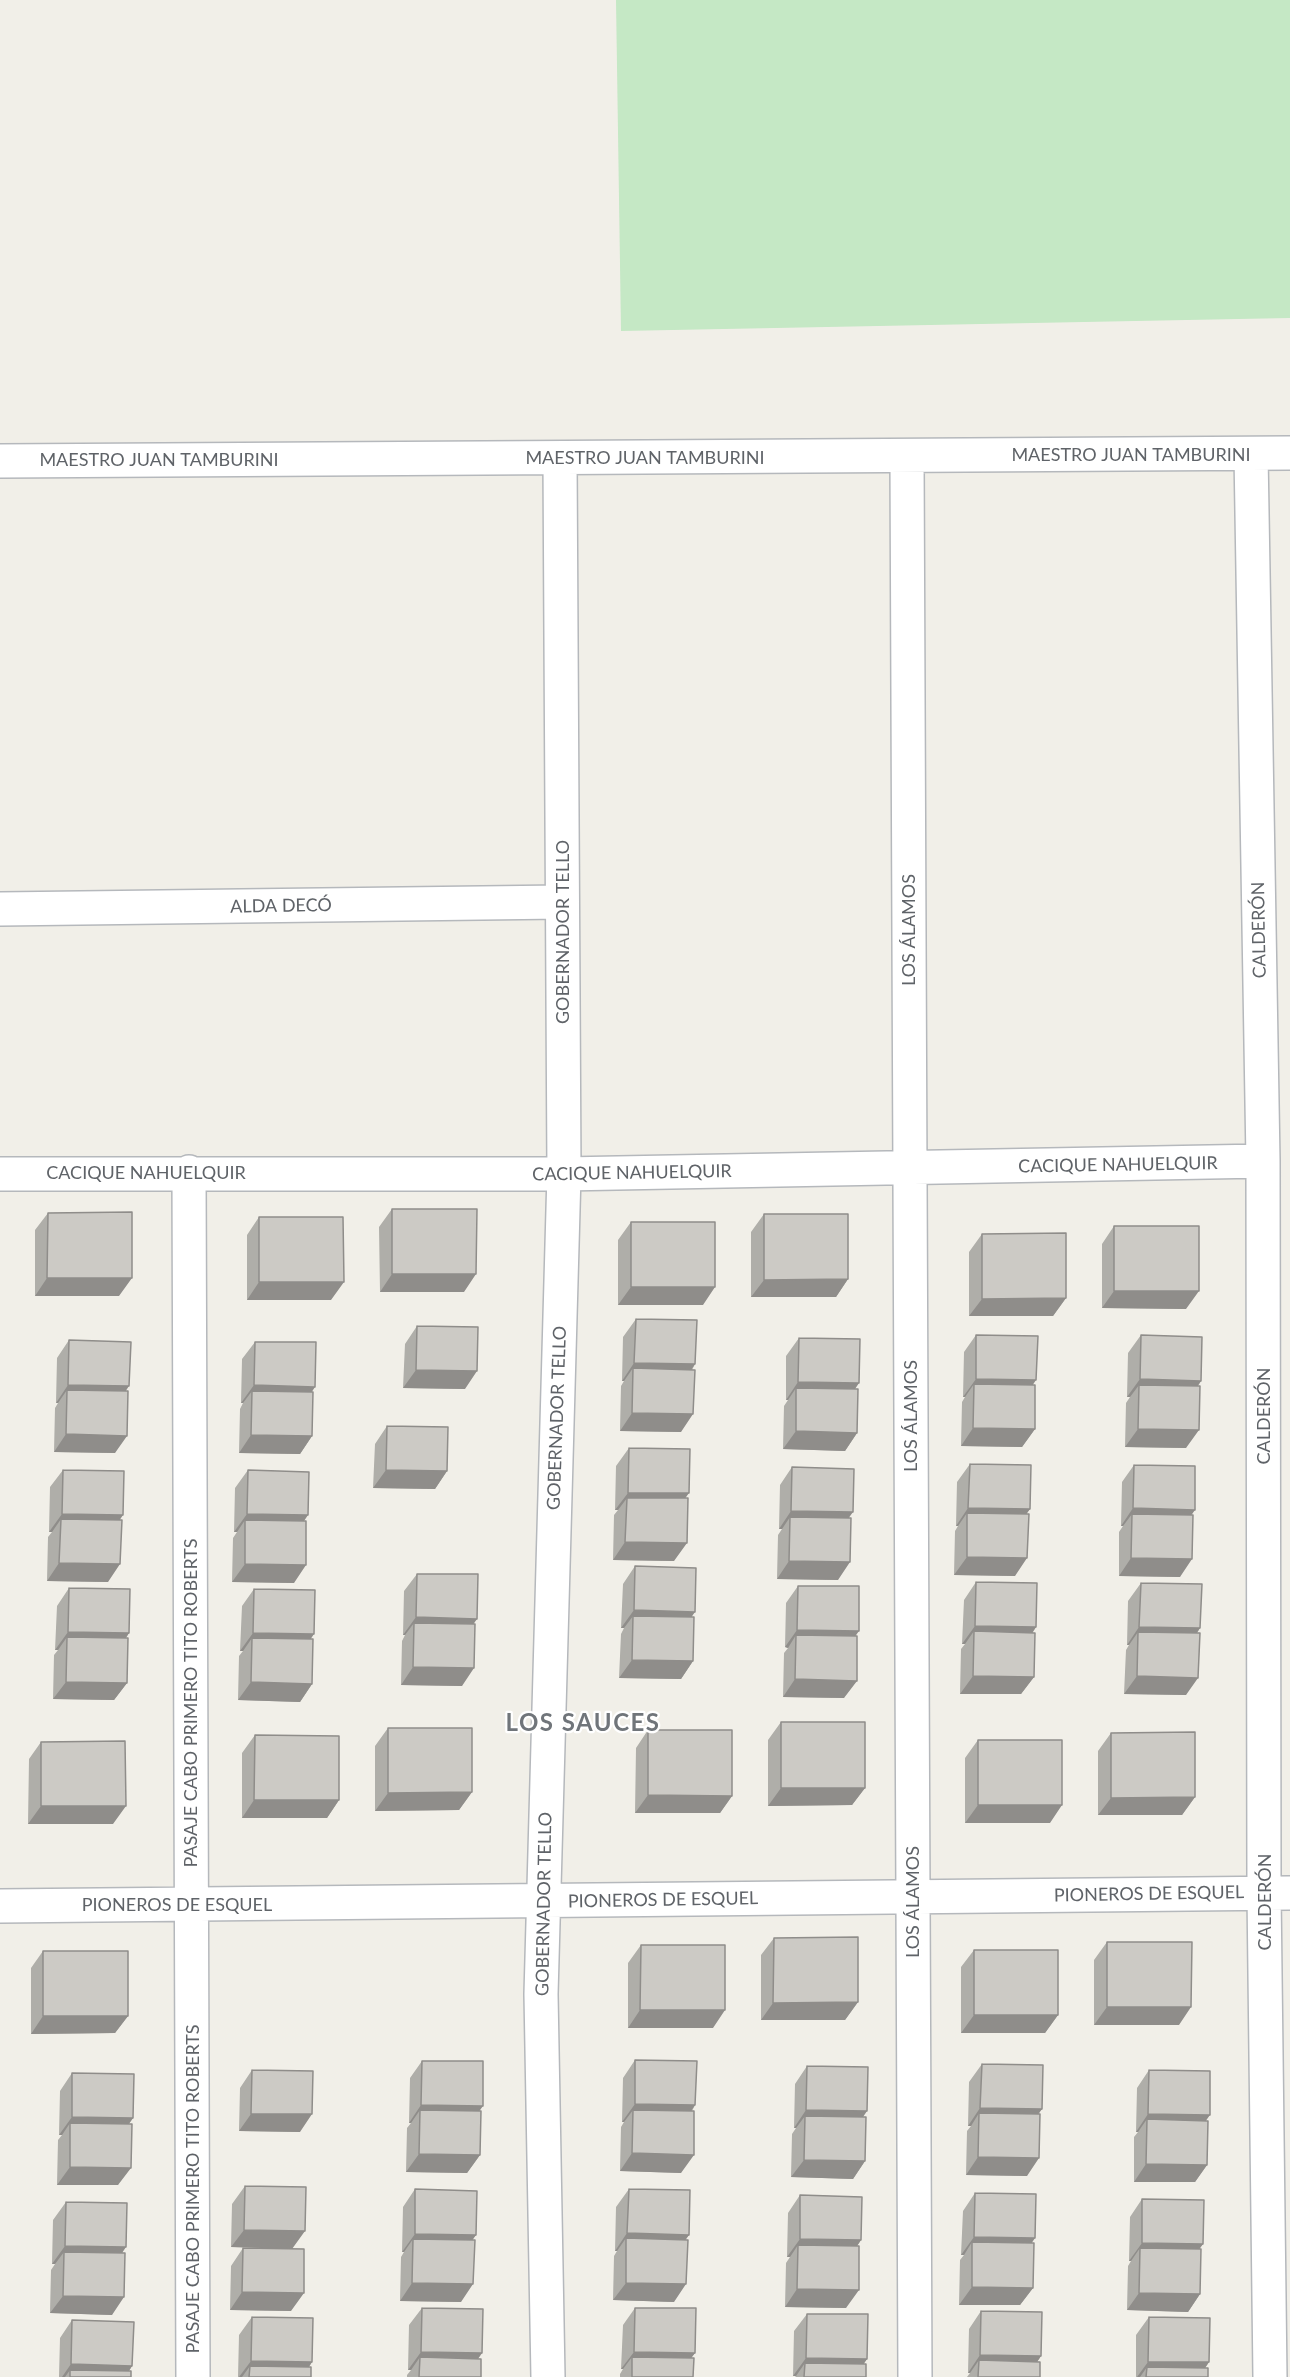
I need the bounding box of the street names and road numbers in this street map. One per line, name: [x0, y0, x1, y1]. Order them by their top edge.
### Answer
street label: MAESTRO JUAN TAMBURINI: [1011, 444, 1251, 466]
street label: MAESTRO JUAN TAMBURINI: [525, 447, 765, 469]
street label: MAESTRO JUAN TAMBURINI: [39, 449, 279, 471]
street label: GOBERNADOR TELLO: [552, 840, 574, 1024]
street label: LOS ÁLAMOS: [898, 874, 920, 986]
street label: CALDERÓN: [1247, 881, 1271, 979]
street label: ALDA DECÓ: [230, 894, 332, 918]
street label: CACIQUE NAHUELQUIR: [1018, 1152, 1218, 1178]
street label: CACIQUE NAHUELQUIR: [532, 1160, 732, 1186]
street label: CACIQUE NAHUELQUIR: [46, 1162, 246, 1184]
street label: GOBERNADOR TELLO: [543, 1326, 571, 1510]
street label: LOS ÁLAMOS: [900, 1360, 922, 1472]
street label: CALDERÓN: [1253, 1368, 1275, 1464]
street label: PASAJE CABO PRIMERO TITO ROBERTS: [180, 1538, 202, 1868]
street label: GOBERNADOR TELLO: [532, 1812, 556, 1996]
street label: LOS ÁLAMOS: [902, 1846, 924, 1958]
street label: CALDERÓN: [1254, 1854, 1276, 1950]
street label: PIONEROS DE ESQUEL: [1054, 1882, 1244, 1906]
street label: PIONEROS DE ESQUEL: [568, 1888, 758, 1912]
street label: PIONEROS DE ESQUEL: [82, 1894, 272, 1916]
street label: PASAJE CABO PRIMERO TITO ROBERTS: [182, 2024, 204, 2354]

